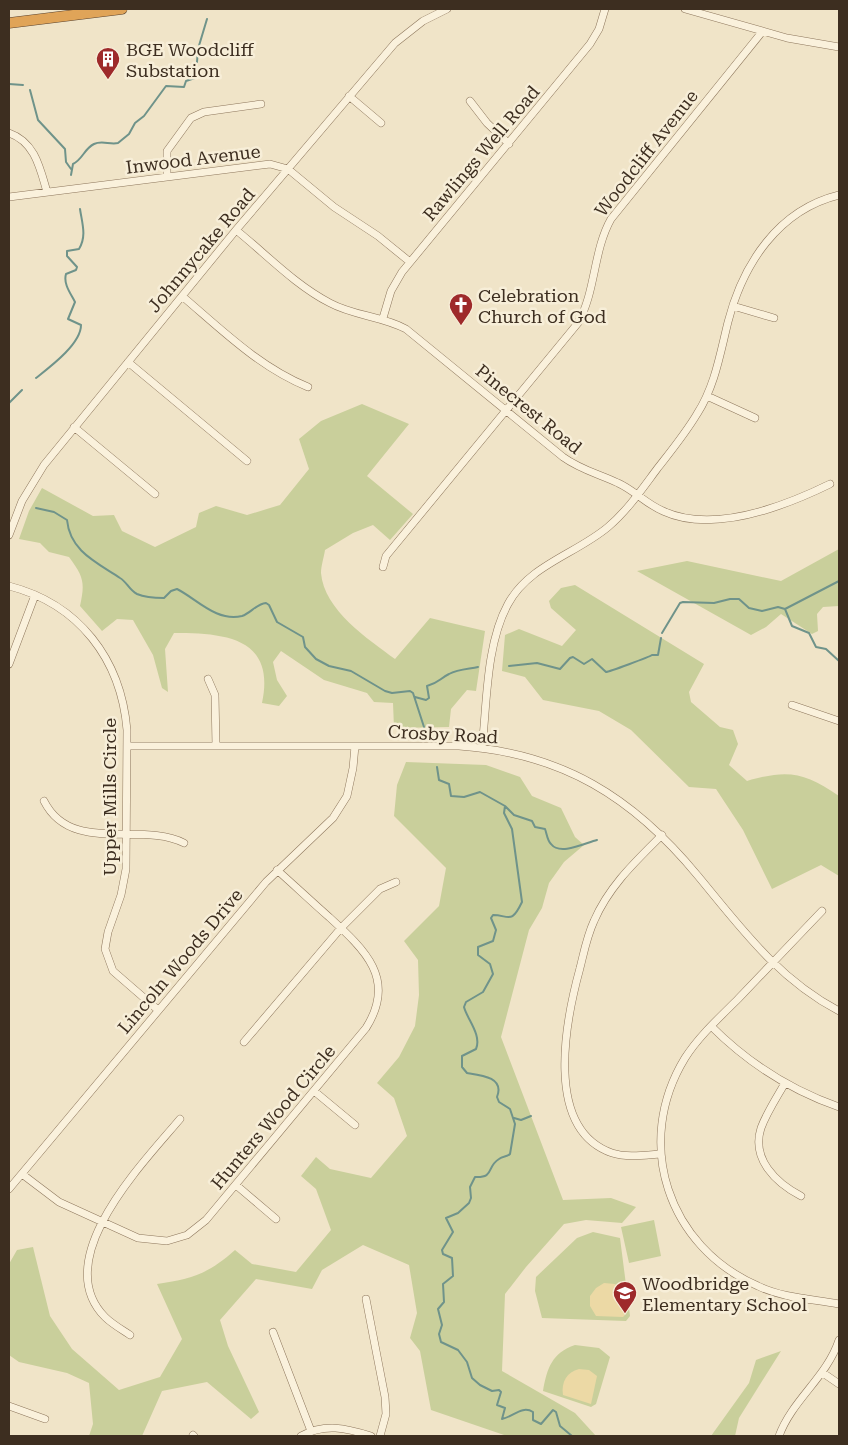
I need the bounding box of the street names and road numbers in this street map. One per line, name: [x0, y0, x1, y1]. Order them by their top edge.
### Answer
street label: Rawlings Well Road: [418, 81, 544, 225]
street label: Woodcliff Avenue: [590, 86, 702, 220]
street label: Inwood Avenue: [125, 140, 262, 178]
street label: Johnnycake Road: [143, 183, 259, 316]
street label: Pinecrest Road: [472, 360, 587, 458]
street label: Upper Mills Circle: [99, 718, 120, 876]
street label: Crosby Road: [387, 721, 499, 747]
street label: Lincoln Woods Drive: [113, 884, 247, 1038]
street label: Hunters Wood Circle: [206, 1040, 340, 1193]

